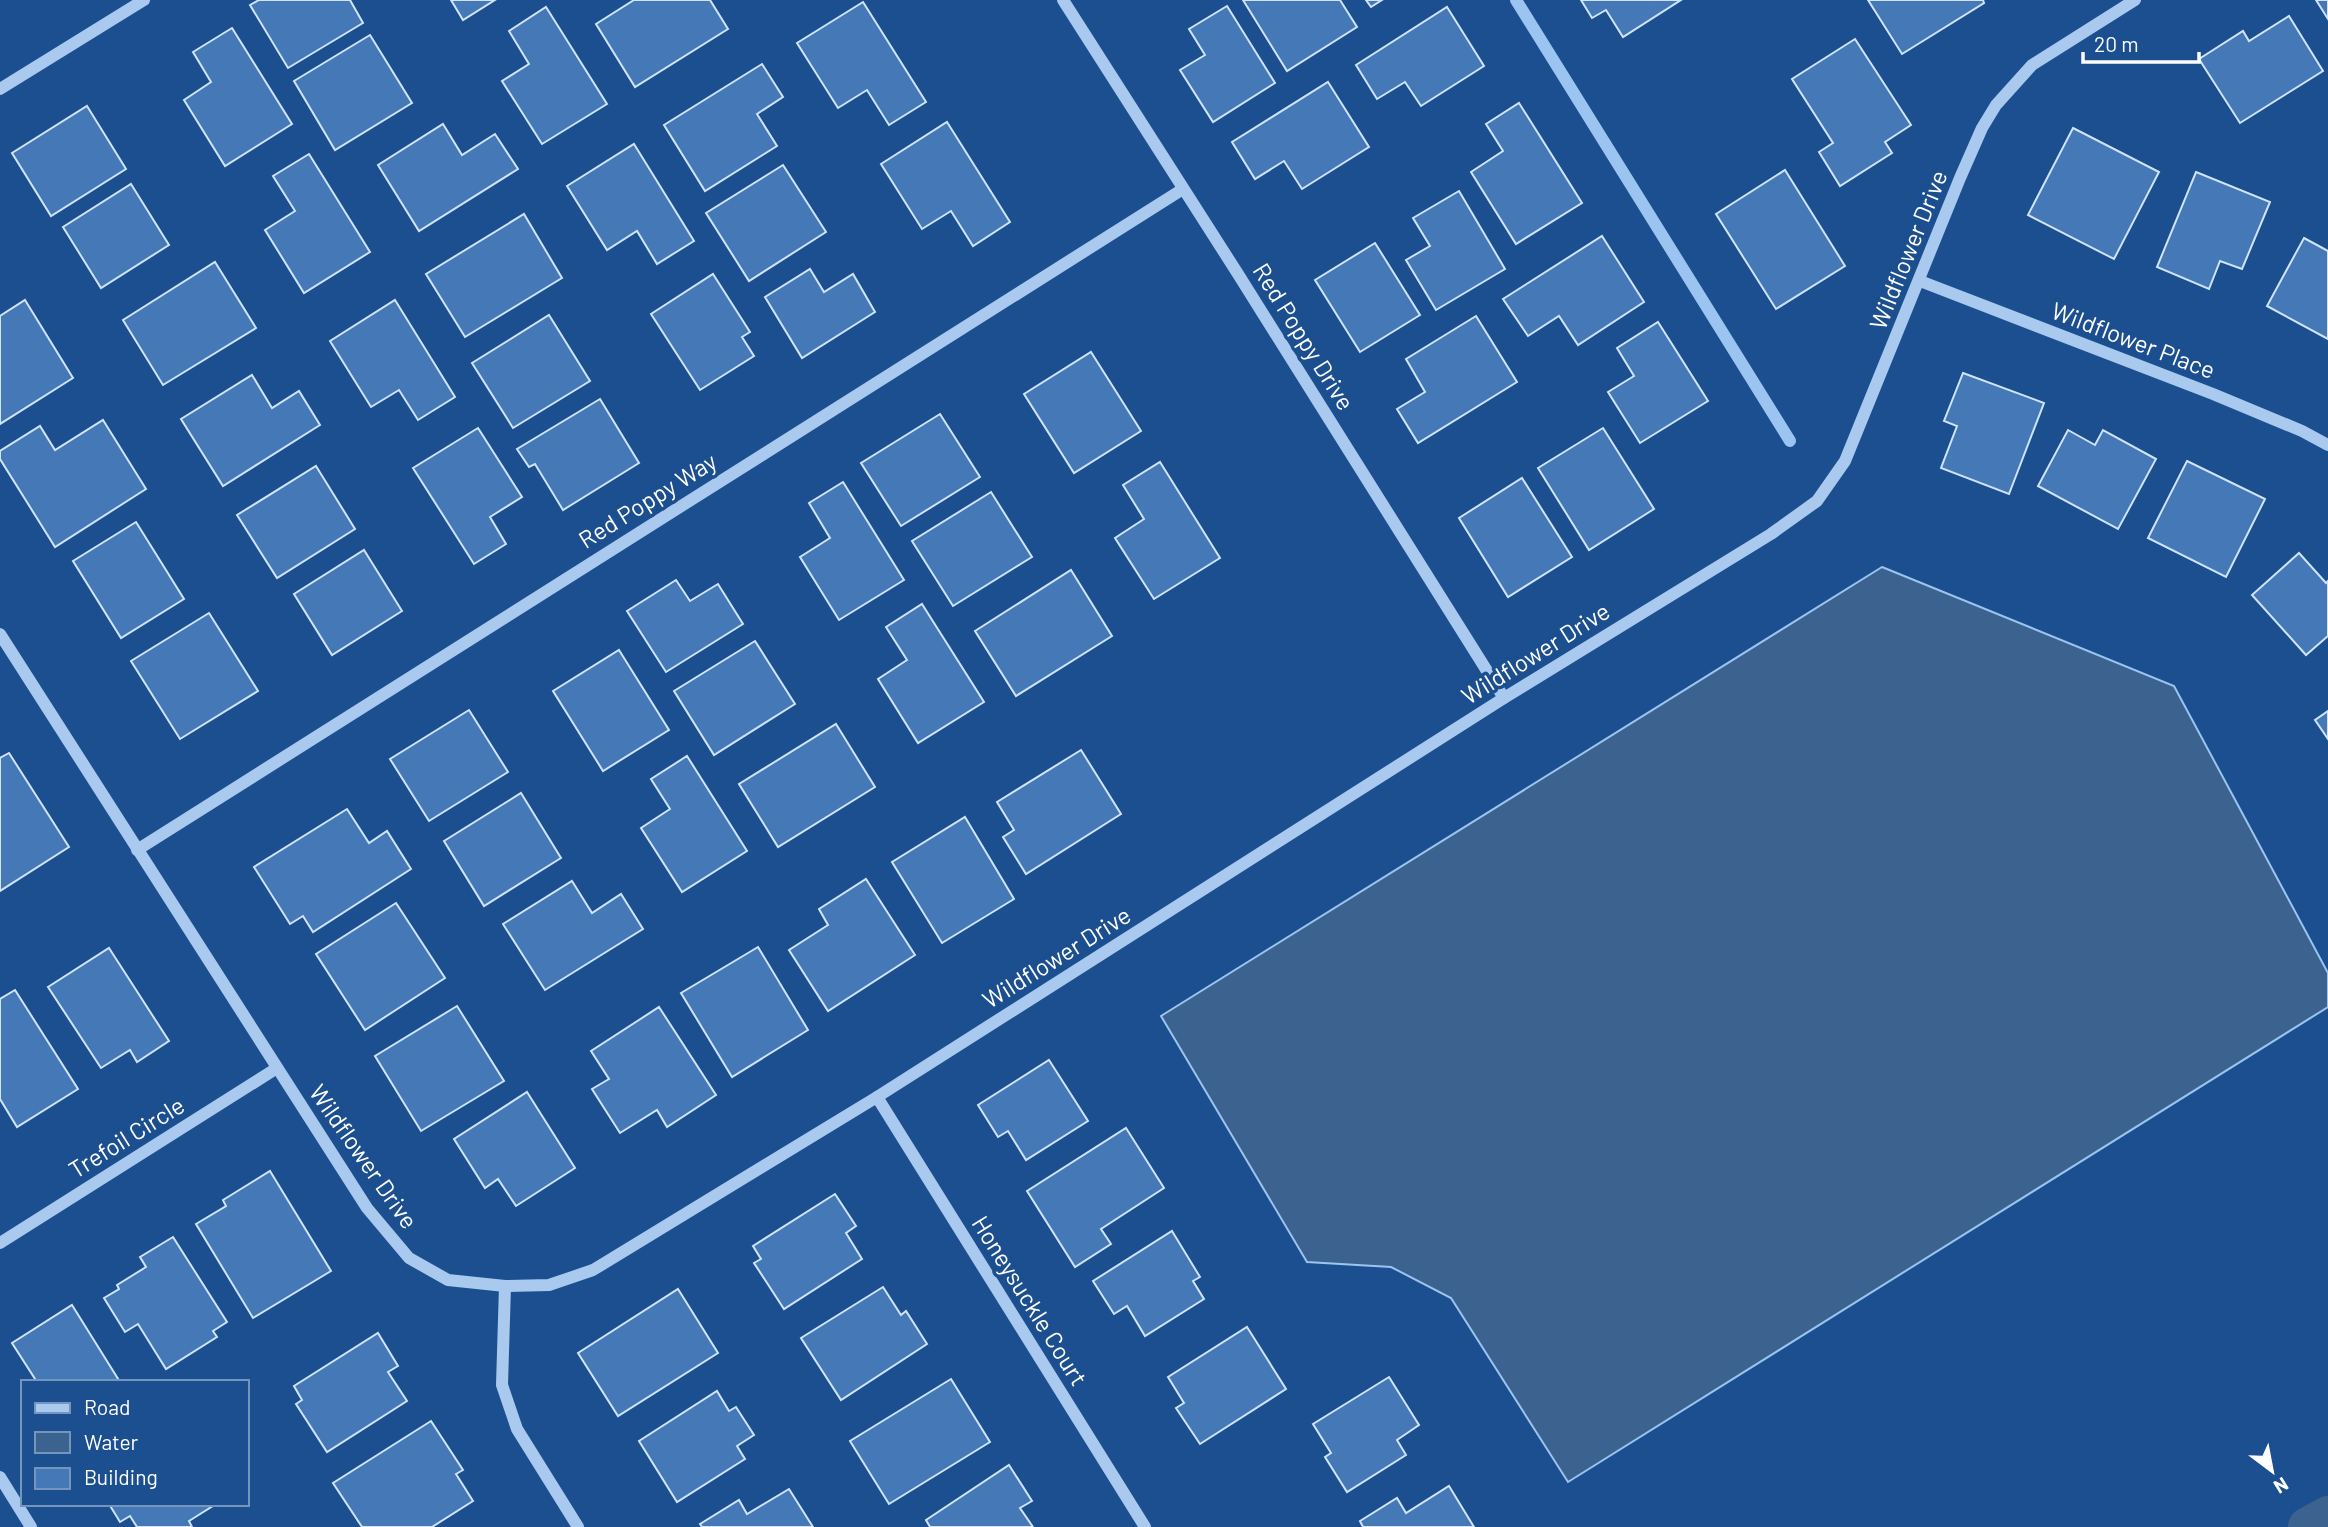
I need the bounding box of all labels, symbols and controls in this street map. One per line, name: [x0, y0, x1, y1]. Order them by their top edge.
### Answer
scale bar: [2083, 21, 2198, 65]
text: 20 m: [2094, 31, 2139, 56]
street label: Wildflower Drive: [1862, 166, 1953, 333]
street label: Red Poppy Drive: [1248, 257, 1361, 415]
street label: Wildflower Place: [2048, 295, 2219, 384]
street label: Red Poppy Way: [573, 446, 722, 554]
street label: Wildflower Drive: [1456, 596, 1615, 710]
street label: Wildflower Drive: [977, 900, 1136, 1014]
street label: Wildflower Drive: [304, 1079, 425, 1234]
street label: Trefoil Circle: [63, 1090, 189, 1184]
street label: Honeysuckle Court: [966, 1210, 1094, 1390]
legend: [21, 1380, 248, 1506]
text: Road: [84, 1394, 130, 1419]
text: Water: [84, 1429, 139, 1454]
north arrow: [2237, 1436, 2307, 1506]
text: Building: [84, 1464, 158, 1489]
text: N: [2270, 1473, 2293, 1499]

